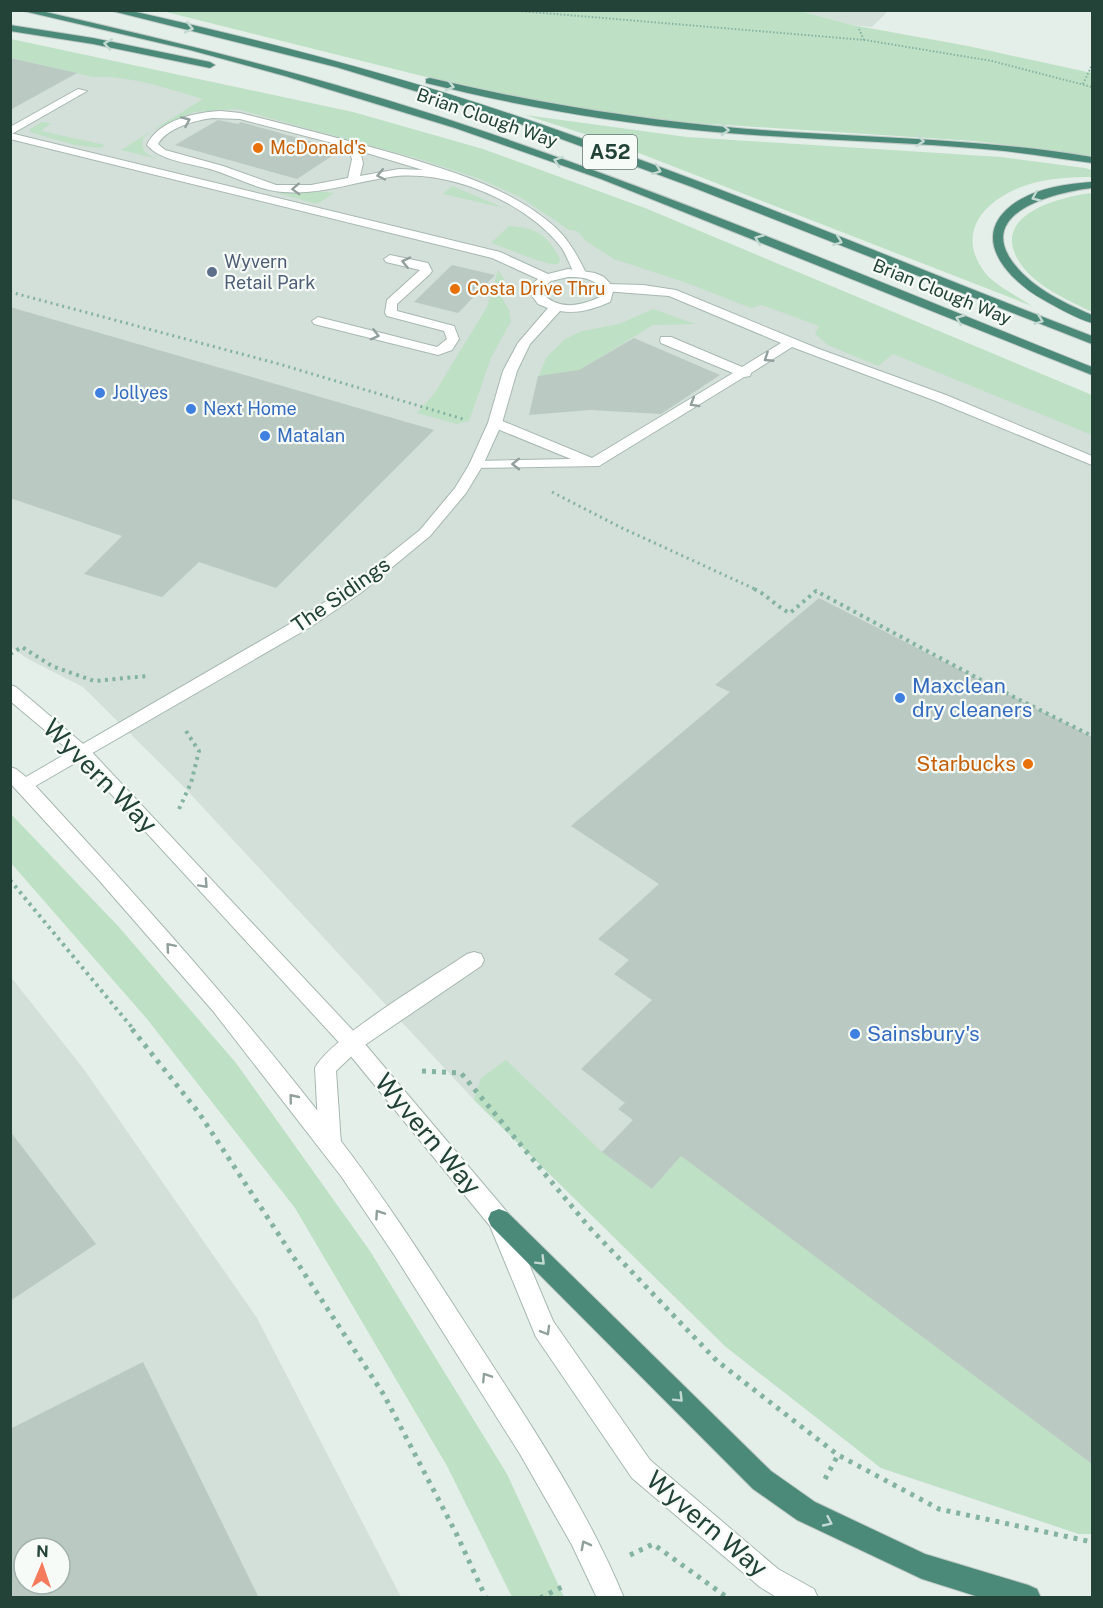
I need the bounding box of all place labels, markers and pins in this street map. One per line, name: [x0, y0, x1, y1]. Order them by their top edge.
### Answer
place label: McDonald's: [270, 137, 366, 158]
marker: McDonald's: [251, 141, 265, 155]
place label: Wyvern Retail Park: [224, 251, 315, 293]
marker: Wyvern Retail Park: [205, 265, 219, 279]
place label: Costa Drive Thru: [467, 278, 606, 299]
marker: Costa Drive Thru: [448, 282, 462, 296]
place label: Jollyes: [112, 382, 168, 403]
marker: Jollyes: [93, 386, 107, 400]
place label: Next Home: [203, 398, 297, 419]
marker: Next Home: [184, 402, 198, 416]
place label: Matalan: [277, 425, 345, 446]
marker: Matalan: [258, 429, 272, 443]
place label: Maxclean dry cleaners: [912, 673, 1032, 722]
marker: Maxclean dry cleaners: [893, 691, 907, 705]
place label: Starbucks: [916, 751, 1016, 776]
marker: Starbucks: [1021, 757, 1035, 771]
place label: Sainsbury's: [867, 1021, 980, 1046]
marker: Sainsbury's: [848, 1027, 862, 1041]

